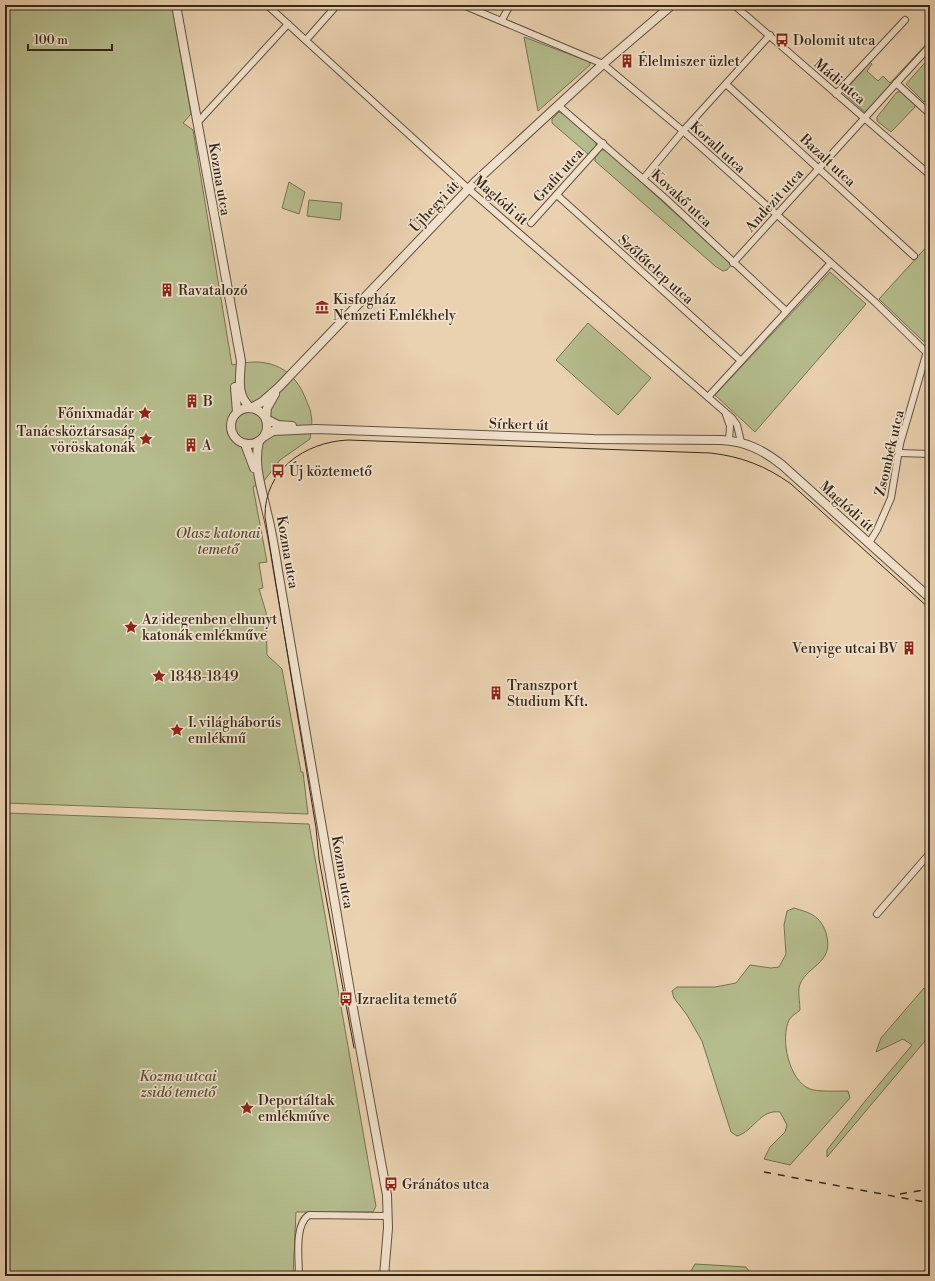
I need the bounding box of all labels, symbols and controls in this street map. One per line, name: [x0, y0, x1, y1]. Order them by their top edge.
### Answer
scale bar: [28, 26, 112, 52]
bus stop icon: Dolomit utca: [774, 32, 790, 48]
place label: Dolomit utca: [793, 32, 876, 50]
text: 100 m: [34, 33, 68, 48]
place label: Élelmiszer üzlet: [638, 51, 740, 71]
building icon: Élelmiszer üzlet: [619, 53, 635, 69]
street label: Mádi utca: [810, 55, 870, 109]
street label: Korall utca: [686, 118, 750, 178]
street label: Bazalt utca: [795, 130, 860, 192]
street label: Kozma utca: [204, 141, 234, 218]
street label: Grafit utca: [530, 144, 588, 206]
street label: Andezit utca: [741, 165, 808, 237]
street label: Kovakő utca: [647, 166, 716, 232]
street label: Maglódi út: [469, 172, 532, 230]
street label: Újhegyi út: [405, 176, 463, 236]
street label: Szőlőtelep utca: [614, 231, 698, 309]
building icon: Ravatalozó: [159, 282, 175, 298]
place label: Ravatalozó: [178, 282, 248, 300]
place label: Kisfogház Nemzeti Emlékhely: [333, 291, 456, 325]
museum icon: Kisfogház Nemzeti Emlékhely: [314, 299, 330, 315]
building icon: B: [184, 393, 200, 409]
place label: B: [202, 393, 213, 411]
place label: Főnixmadár: [57, 405, 134, 423]
place icon: Főnixmadár: [137, 405, 153, 421]
street label: Zsombék utca: [871, 408, 909, 498]
street label: Sírkert út: [489, 415, 549, 435]
place label: Tanácsköztársaság vöröskatonák: [17, 423, 136, 457]
place icon: Tanácsköztársaság vöröskatonák: [138, 431, 154, 447]
building icon: A: [183, 437, 199, 453]
place label: A: [201, 437, 212, 455]
place label: Új köztemető: [289, 461, 372, 481]
bus stop icon: Új köztemető: [270, 463, 286, 479]
street label: Maglódi út: [815, 478, 877, 536]
street label: Kozma utca: [272, 514, 302, 591]
park label: Olasz katonai temető: [176, 525, 261, 559]
place label: Az idegenben elhunyt katonák emlékműve: [141, 611, 277, 645]
place icon: Az idegenben elhunyt katonák emlékműve: [123, 619, 139, 635]
place label: Venyige utcai BV: [791, 640, 899, 658]
building icon: Venyige utcai BV: [901, 640, 917, 656]
place icon: 1848-1849: [151, 668, 167, 684]
place label: 1848-1849: [170, 668, 238, 686]
place label: Transzport Studium Kft.: [507, 677, 588, 711]
building icon: Transzport Studium Kft.: [488, 685, 504, 701]
place label: I. világháborús emlékmű: [188, 714, 281, 748]
place icon: I. világháborús emlékmű: [169, 722, 185, 738]
street label: Kozma utca: [327, 834, 357, 911]
bus stop icon: Izraelita temető: [338, 991, 354, 1007]
place label: Izraelita temető: [357, 991, 457, 1009]
park label: Kozma utcai zsidó temető: [139, 1068, 217, 1102]
place label: Deportáltak emlékműve: [258, 1092, 335, 1126]
place icon: Deportáltak emlékműve: [239, 1100, 255, 1116]
bus stop icon: Gránátos utca: [383, 1176, 399, 1192]
place label: Gránátos utca: [402, 1176, 490, 1194]

